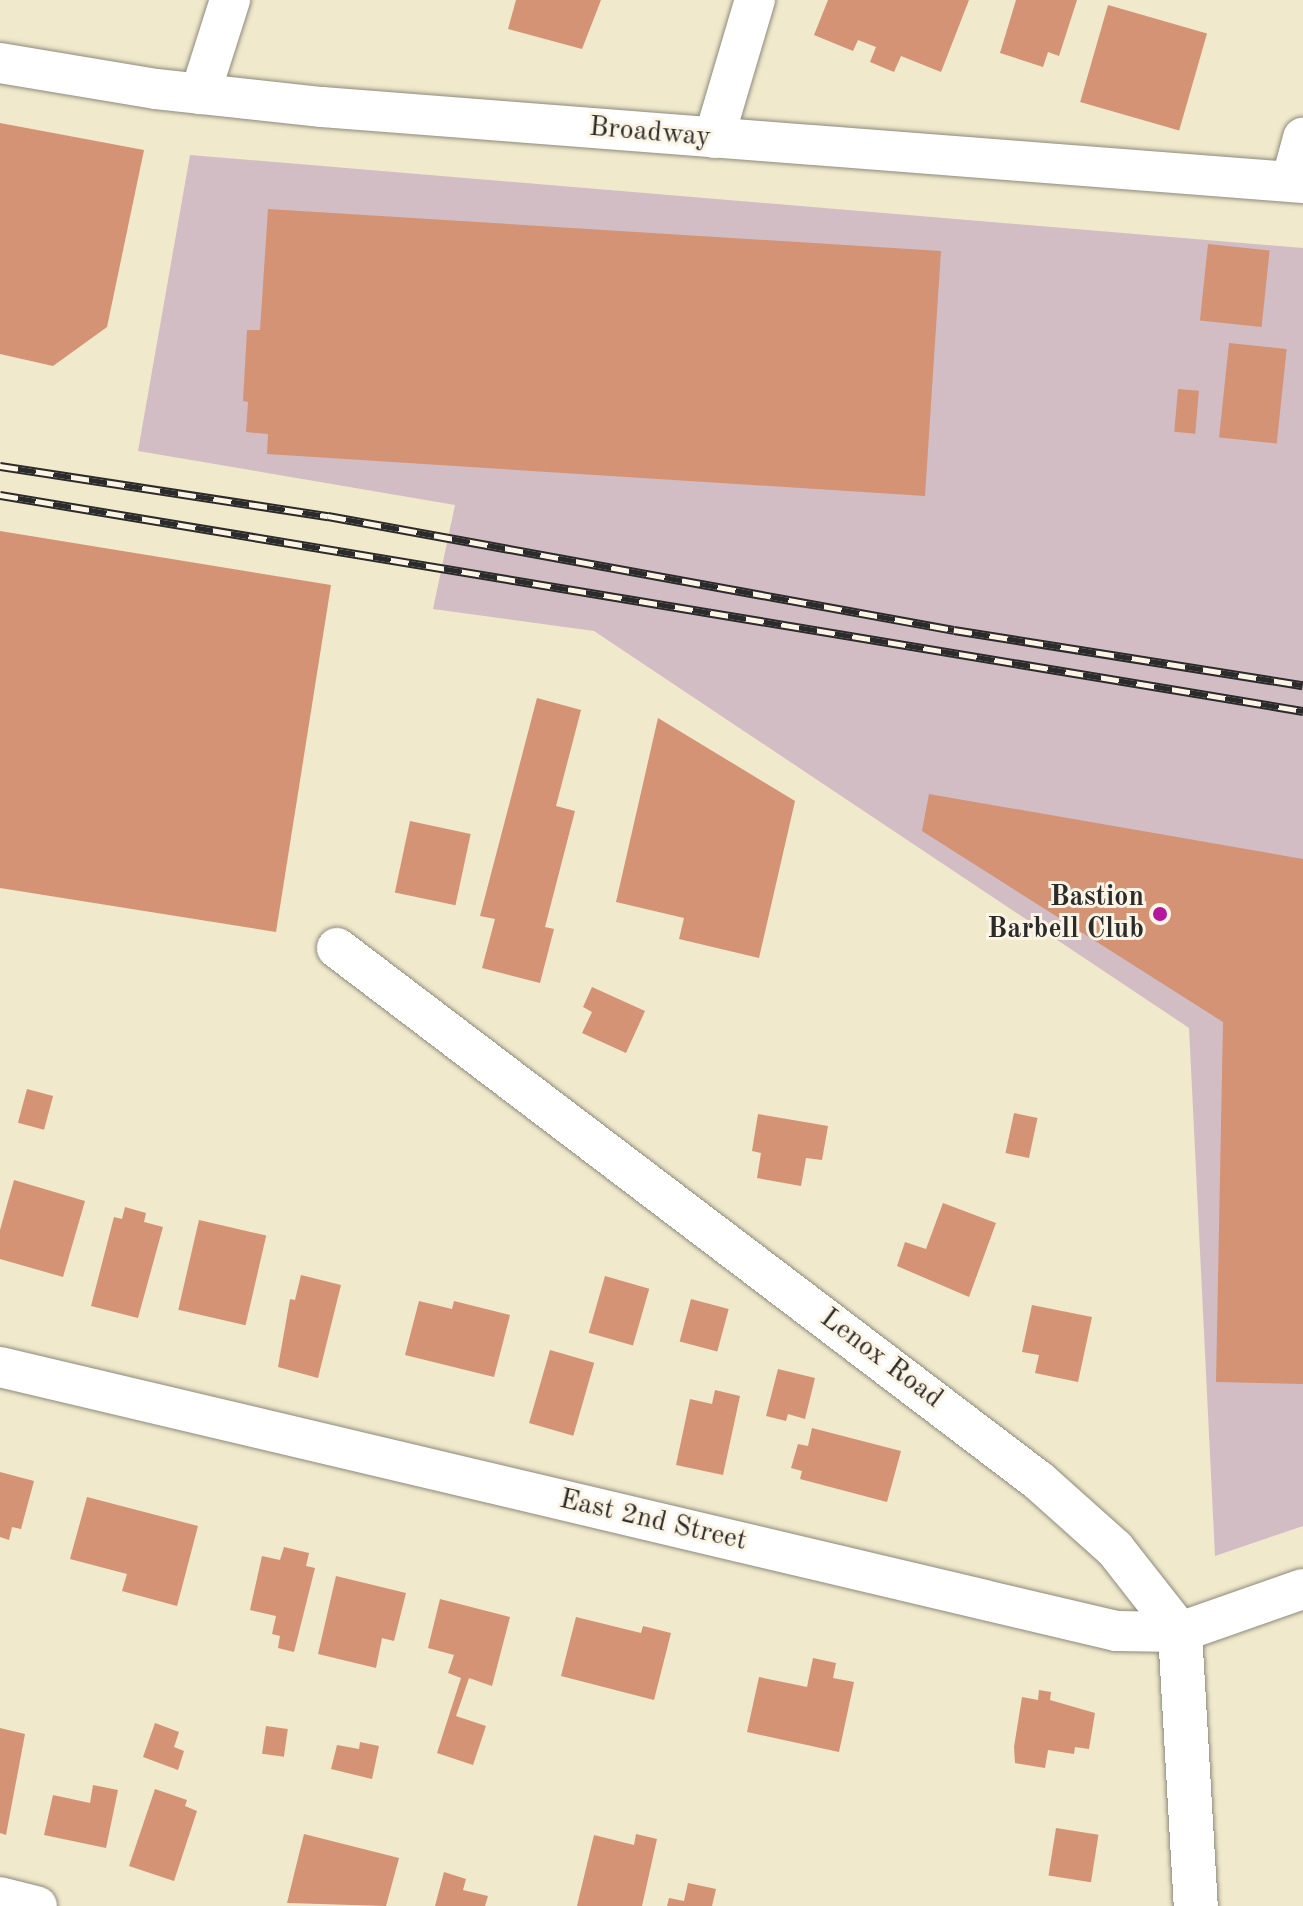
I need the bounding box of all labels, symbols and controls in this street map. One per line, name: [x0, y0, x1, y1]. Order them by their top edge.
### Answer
street label: Broadway: [588, 111, 712, 155]
place label: Bastion Barbell Club: [987, 881, 1144, 947]
marker: Bastion Barbell Club: [1151, 905, 1169, 923]
street label: Lenox Road: [813, 1302, 949, 1416]
street label: East 2nd Street: [556, 1483, 750, 1559]

